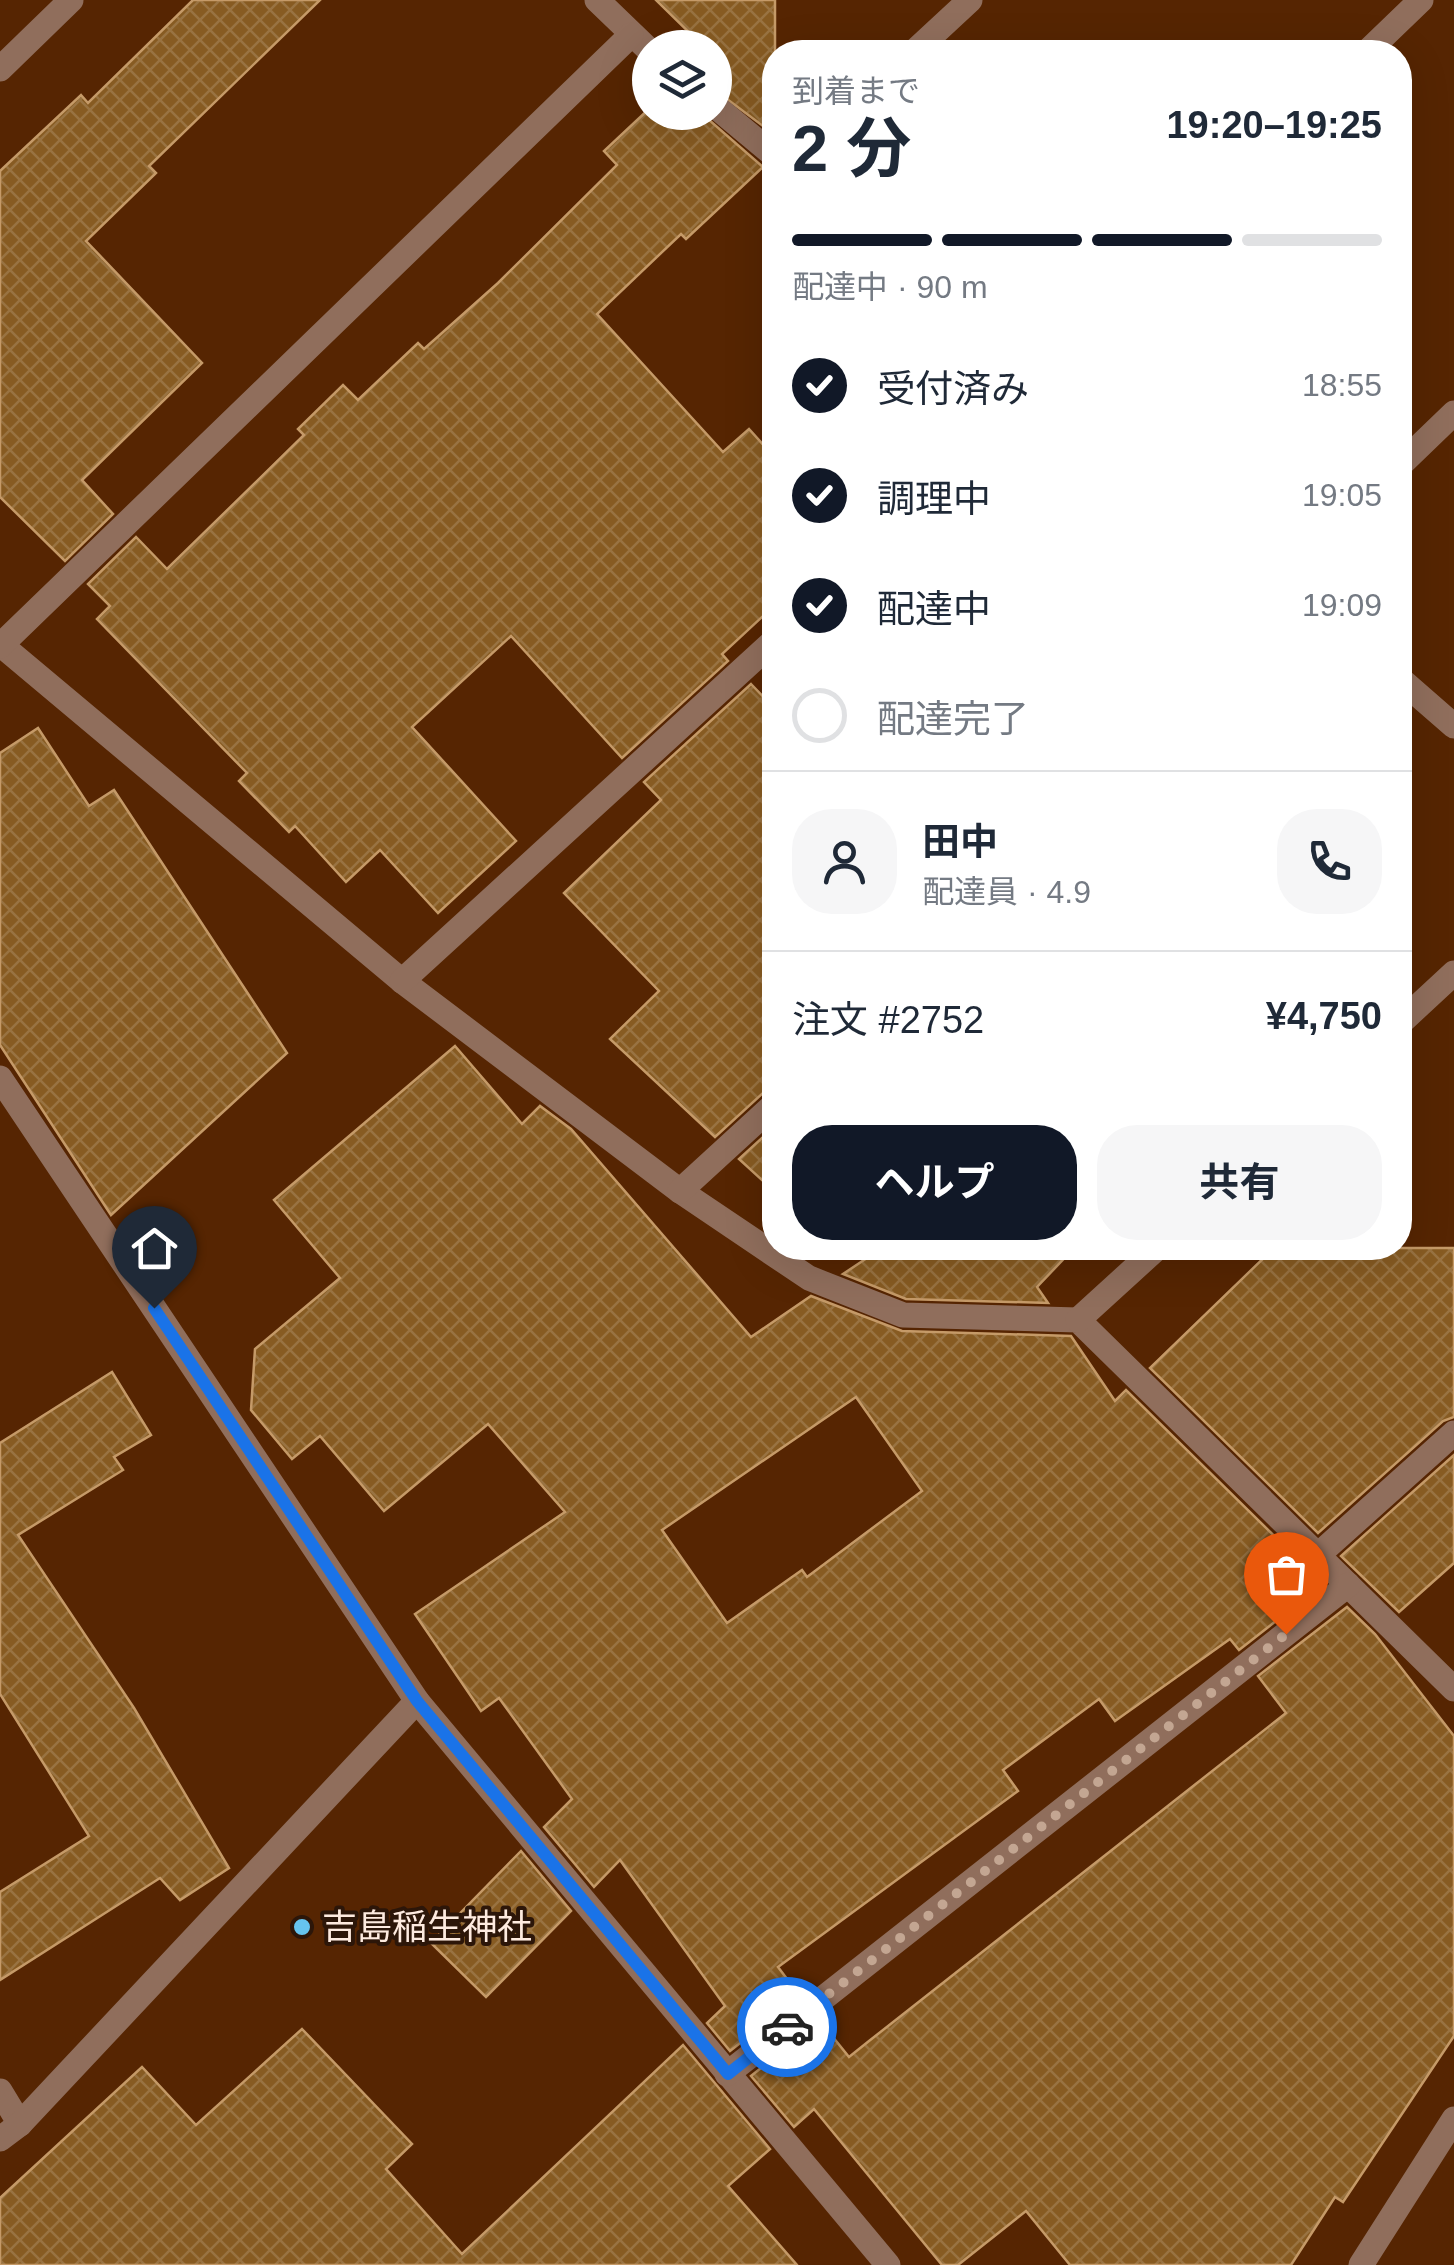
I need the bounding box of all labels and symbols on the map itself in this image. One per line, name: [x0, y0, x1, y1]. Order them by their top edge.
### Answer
pin: [112, 1206, 197, 1309]
pin: [1244, 1532, 1329, 1635]
place label: 吉島稲生神社: [322, 1907, 532, 1946]
marker: 吉島稲生神社: [291, 1916, 313, 1938]
courier: [737, 1977, 837, 2077]

